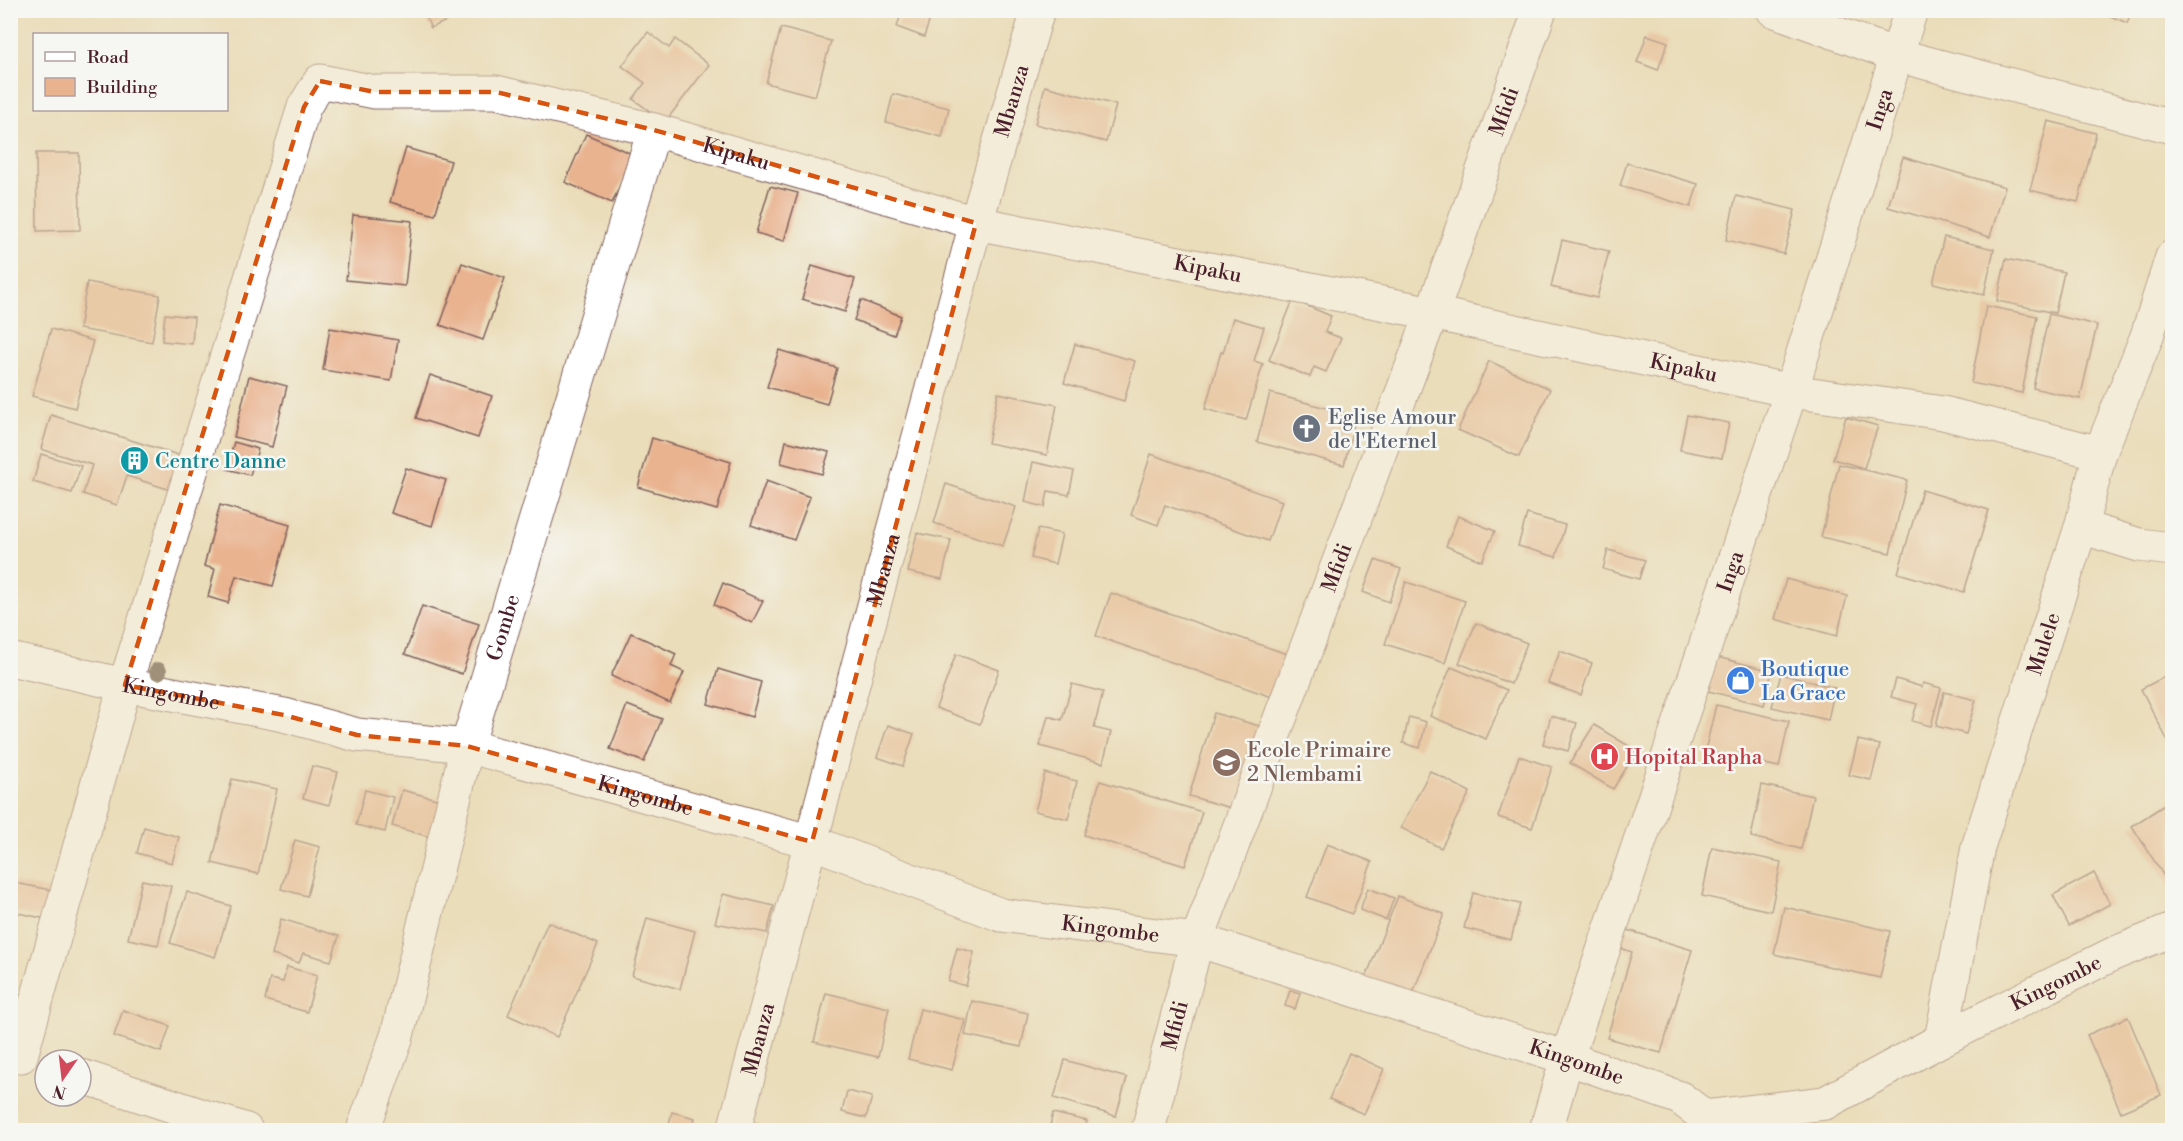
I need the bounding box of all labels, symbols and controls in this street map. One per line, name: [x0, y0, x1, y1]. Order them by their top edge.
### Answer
legend: [33, 33, 228, 111]
text: Road: [87, 46, 130, 69]
street label: Mbanza: [990, 61, 1036, 140]
text: Building: [86, 76, 158, 99]
street label: Mfidi: [1484, 83, 1526, 140]
street label: Inga: [1862, 85, 1900, 134]
street label: Kipaku: [699, 133, 772, 177]
street label: Kipaku: [1171, 250, 1244, 289]
street label: Kipaku: [1647, 349, 1720, 389]
place label: Eglise Amour de l'Eternel: [1328, 405, 1456, 455]
church icon: Eglise Amour de l'Eternel: [1291, 413, 1323, 445]
building icon: Centre Danne: [118, 445, 150, 477]
place label: Centre Danne: [155, 449, 286, 475]
street label: Mbanza: [862, 530, 907, 609]
street label: Mfidi: [1317, 540, 1359, 596]
street label: Inga: [1712, 548, 1750, 596]
street label: Gombe: [482, 591, 526, 664]
street label: Mulele: [2022, 610, 2067, 679]
place label: Boutique La Grace: [1760, 657, 1849, 707]
shop icon: Boutique La Grace: [1724, 665, 1756, 697]
street label: Kingombe: [120, 673, 222, 717]
place label: Ecole Primaire 2 Nlembami: [1247, 738, 1391, 788]
hospital icon: Hopital Rapha: [1588, 741, 1620, 773]
place label: Hopital Rapha: [1625, 745, 1763, 771]
school or university icon: Ecole Primaire 2 Nlembami: [1210, 746, 1242, 778]
street label: Kingombe: [594, 771, 696, 822]
street label: Kingombe: [1060, 911, 1161, 949]
street label: Kingombe: [2006, 950, 2106, 1017]
street label: Mfidi: [1157, 998, 1195, 1053]
street label: Mbanza: [737, 1000, 781, 1079]
street label: Kingombe: [1526, 1035, 1627, 1091]
north arrow: [33, 1048, 93, 1108]
text: N: [51, 1080, 68, 1103]

